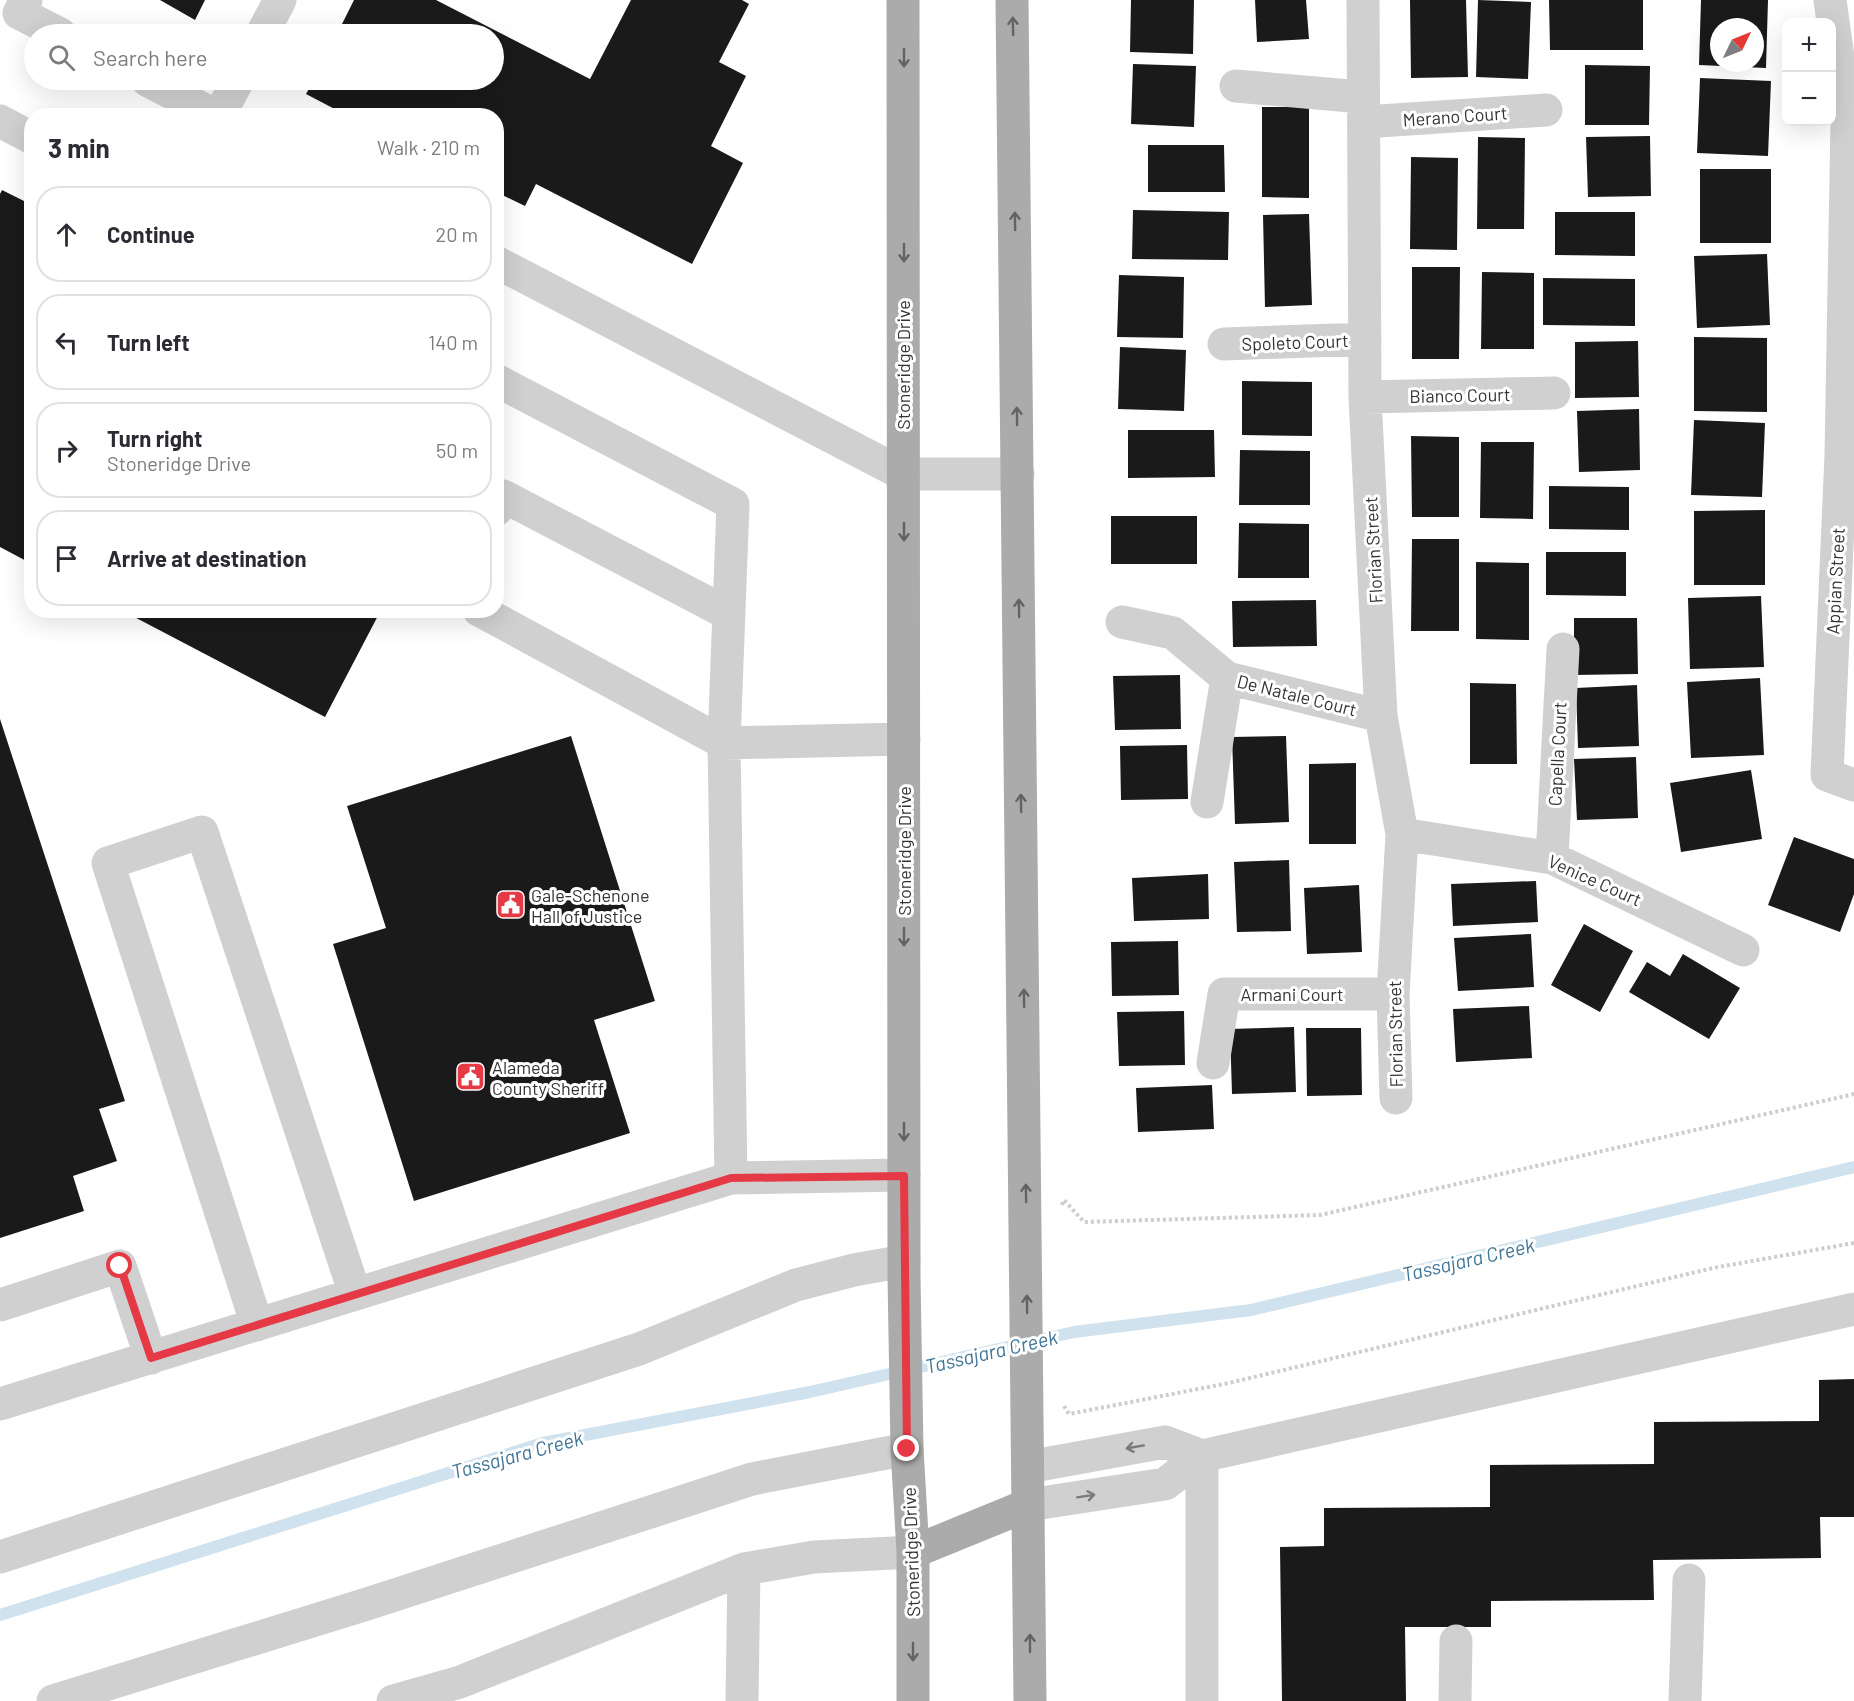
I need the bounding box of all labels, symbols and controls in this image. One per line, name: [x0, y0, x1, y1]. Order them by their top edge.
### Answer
one-way arrow: [1007, 16, 1018, 36]
north arrow: [1710, 18, 1764, 72]
map controls: [1782, 18, 1836, 126]
button: +: [1782, 18, 1836, 72]
search box: [24, 24, 504, 90]
icon: search: [45, 41, 78, 74]
text: Search here: [93, 44, 207, 70]
one-way arrow: [898, 48, 910, 68]
button: −: [1782, 72, 1836, 126]
street label: Merano Court: [1402, 101, 1508, 131]
text: 3 min: [48, 132, 110, 163]
text: Walk · 210 m: [377, 135, 480, 159]
one-way arrow: [1009, 211, 1021, 231]
icon: ahead: [50, 218, 83, 251]
text: Continue: [107, 221, 195, 247]
text: 20 m: [435, 222, 478, 246]
one-way arrow: [898, 243, 910, 263]
street label: Stoneridge Drive: [892, 300, 914, 430]
icon: left: [50, 326, 83, 359]
text: Turn left: [107, 329, 190, 355]
street label: Spoleto Court: [1241, 329, 1349, 355]
text: 140 m: [428, 330, 478, 354]
street label: Bianco Court: [1409, 383, 1511, 407]
one-way arrow: [1011, 406, 1023, 426]
text: Turn right: [107, 425, 202, 451]
icon: right: [50, 434, 83, 467]
text: 50 m: [436, 438, 478, 462]
text: Stoneridge Drive: [107, 451, 251, 475]
street label: Florian Street: [1359, 496, 1387, 604]
one-way arrow: [898, 522, 910, 542]
street label: Appian Street: [1821, 527, 1849, 635]
icon: arrive: [50, 542, 83, 575]
text: Arrive at destination: [107, 545, 306, 571]
one-way arrow: [1013, 599, 1025, 619]
street label: De Natale Court: [1235, 670, 1359, 720]
street label: Capella Court: [1543, 701, 1571, 807]
street label: Stoneridge Drive: [893, 786, 915, 916]
one-way arrow: [1016, 794, 1027, 814]
street label: Venice Court: [1545, 850, 1645, 910]
place label: Gale-Schenone Hall of Justice: [531, 884, 650, 927]
public building icon: Gale-Schenone Hall of Justice: [494, 889, 526, 921]
one-way arrow: [898, 927, 910, 947]
street label: Florian Street: [1383, 980, 1407, 1088]
street label: Armani Court: [1240, 983, 1344, 1005]
one-way arrow: [1018, 989, 1030, 1009]
place label: Alameda County Sheriff: [492, 1056, 604, 1099]
public building icon: Alameda County Sheriff: [455, 1061, 487, 1093]
one-way arrow: [898, 1122, 910, 1142]
one-way arrow: [1020, 1184, 1032, 1204]
water label: Tassajara Creek: [1399, 1232, 1537, 1286]
route start: [106, 1252, 132, 1278]
one-way arrow: [1021, 1295, 1033, 1315]
water label: Tassajara Creek: [922, 1324, 1060, 1378]
water label: Tassajara Creek: [449, 1425, 586, 1483]
route end: [893, 1435, 919, 1461]
one-way arrow: [1126, 1442, 1146, 1453]
street label: Stoneridge Drive: [898, 1487, 924, 1617]
one-way arrow: [1076, 1491, 1096, 1502]
one-way arrow: [1024, 1633, 1035, 1653]
one-way arrow: [907, 1642, 919, 1662]

